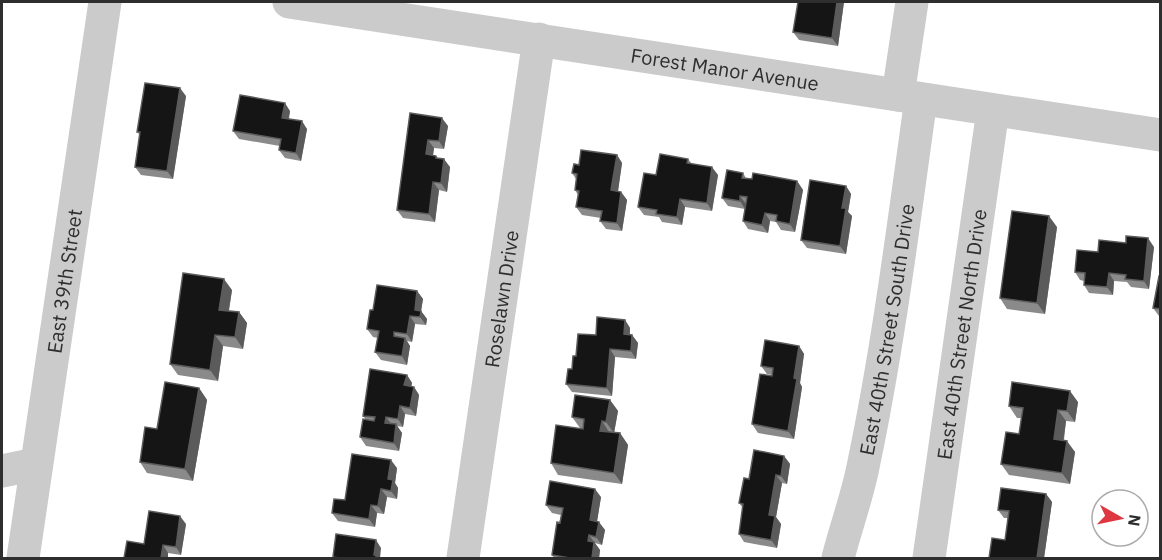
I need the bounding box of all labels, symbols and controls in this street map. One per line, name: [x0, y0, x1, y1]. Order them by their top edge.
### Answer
street label: Forest Manor Avenue: [629, 41, 821, 96]
street label: East 40th Street South Drive: [852, 202, 920, 457]
street label: East 39th Street: [40, 207, 88, 355]
street label: East 40th Street North Drive: [930, 207, 992, 461]
street label: Roselawn Drive: [478, 228, 524, 369]
north arrow: [1090, 488, 1150, 548]
text: N: [1124, 513, 1146, 528]

